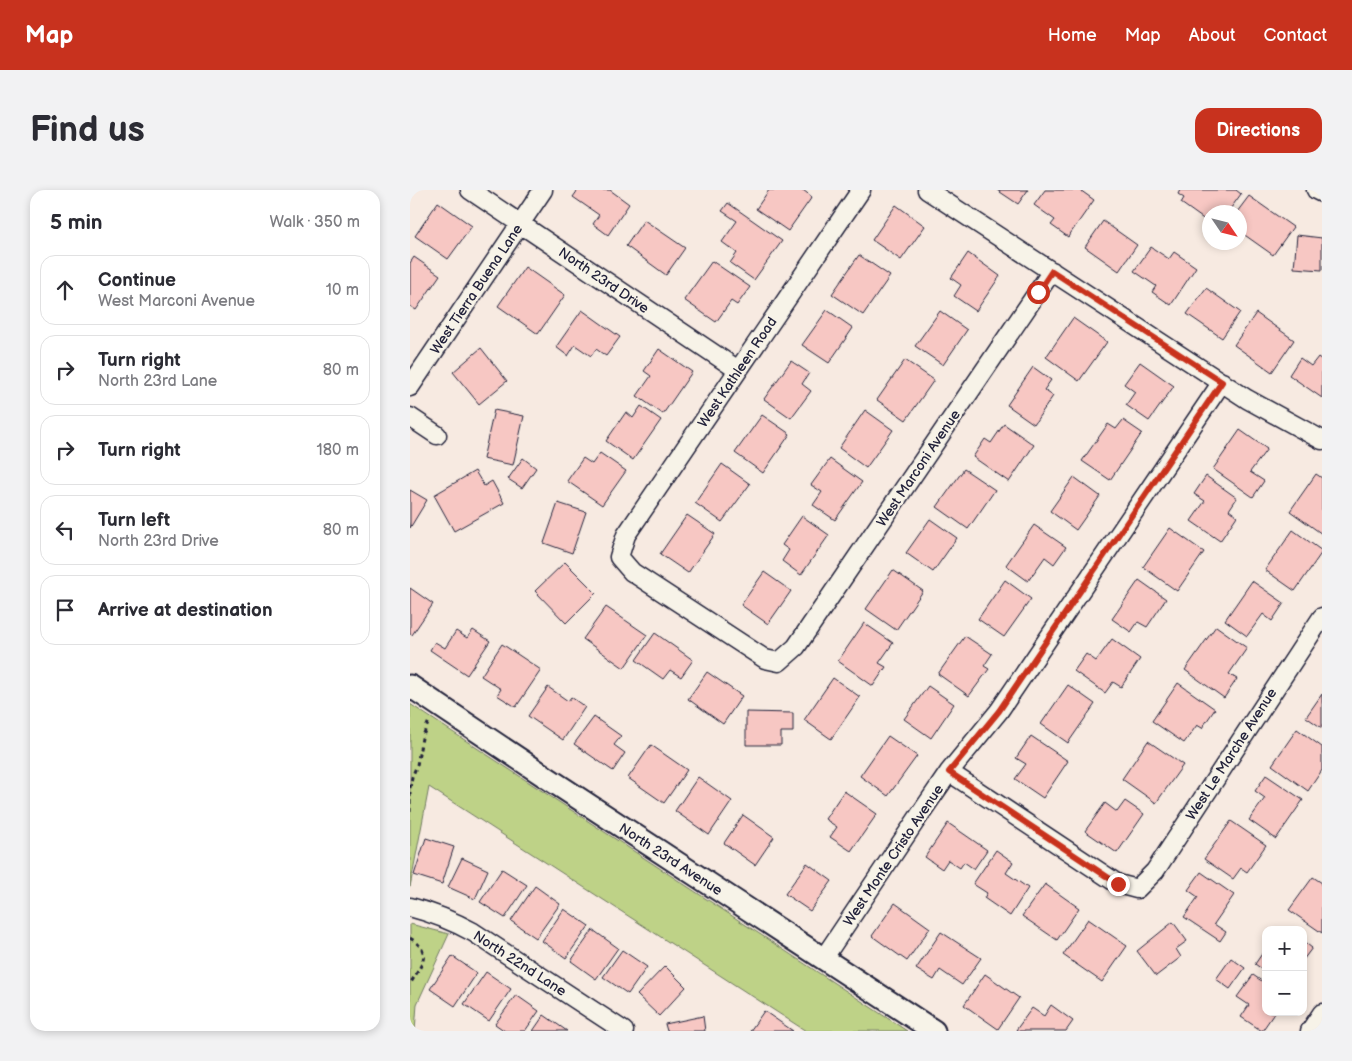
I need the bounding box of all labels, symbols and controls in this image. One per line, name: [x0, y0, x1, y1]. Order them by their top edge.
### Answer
text: Map: [25, 21, 73, 50]
text: Home: [1048, 25, 1097, 46]
text: Map: [1125, 25, 1161, 46]
text: About: [1189, 25, 1236, 46]
text: Contact: [1264, 25, 1327, 46]
button: Directions: [1195, 108, 1322, 153]
text: Find us: [30, 109, 145, 152]
north arrow: [1202, 205, 1247, 250]
text: 5 min: [50, 210, 103, 235]
text: Walk · 350 m: [269, 213, 360, 232]
street label: West Tierra Buena Lane: [427, 221, 526, 357]
street label: North 23rd Drive: [555, 244, 652, 317]
text: Continue: [98, 269, 176, 292]
icon: ahead: [51, 276, 79, 304]
text: 10 m: [326, 281, 359, 300]
route start: [1027, 281, 1050, 304]
text: West Marconi Avenue: [98, 292, 255, 311]
street label: West Kathleen Road: [694, 314, 781, 431]
text: Turn right: [98, 349, 181, 372]
icon: right: [51, 356, 79, 384]
text: 80 m: [323, 361, 359, 380]
text: North 23rd Lane: [98, 372, 217, 391]
street label: West Marconi Avenue: [873, 407, 964, 530]
icon: right: [51, 436, 79, 464]
text: Turn right: [98, 439, 181, 462]
text: 180 m: [317, 441, 359, 460]
text: Turn left: [98, 509, 170, 532]
icon: left: [51, 516, 79, 544]
text: 80 m: [323, 521, 359, 540]
text: North 23rd Drive: [98, 532, 219, 551]
icon: arrive: [51, 596, 79, 624]
text: Arrive at destination: [98, 599, 273, 622]
street label: West Le Marche Avenue: [1182, 685, 1280, 823]
street label: West Monte Cristo Avenue: [840, 781, 947, 929]
street label: North 23rd Avenue: [616, 820, 726, 899]
route end: [1107, 873, 1130, 896]
map controls: [1262, 926, 1307, 1016]
button: +: [1262, 926, 1307, 971]
street label: North 22nd Lane: [470, 927, 569, 1000]
button: −: [1262, 971, 1307, 1016]

